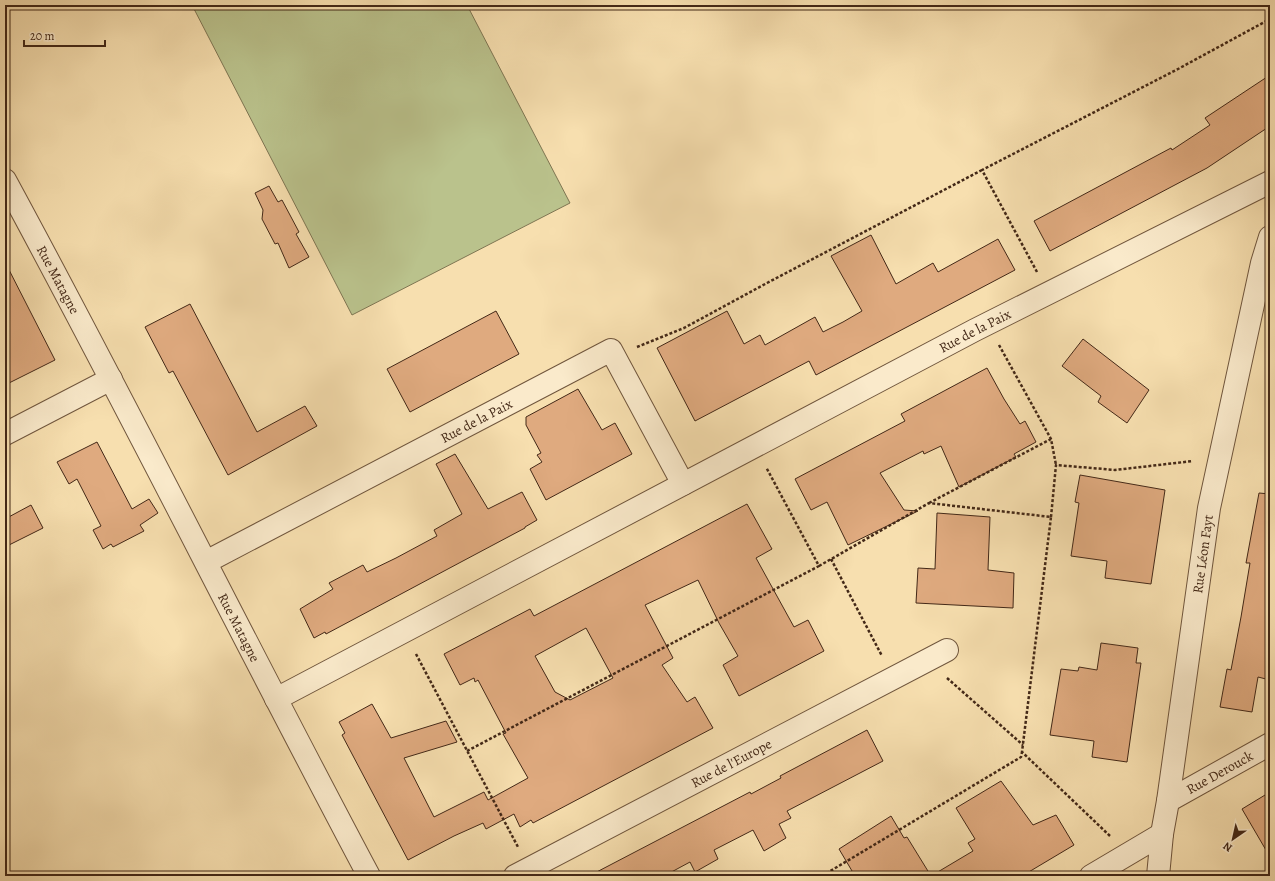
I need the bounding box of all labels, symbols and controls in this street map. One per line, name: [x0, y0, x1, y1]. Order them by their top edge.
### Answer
scale bar: [24, 22, 105, 48]
text: 20 m: [30, 28, 54, 44]
street label: Rue Matagne: [32, 242, 84, 317]
street label: Rue de la Paix: [936, 304, 1015, 357]
street label: Rue de la Paix: [437, 394, 516, 448]
street label: Rue Léon Fayt: [1188, 513, 1218, 595]
street label: Rue Matagne: [213, 590, 264, 665]
street label: Rue de l'Europe: [688, 734, 775, 792]
street label: Rue Derouck: [1183, 746, 1257, 799]
north arrow: [1213, 819, 1253, 859]
text: N: [1220, 838, 1235, 855]

